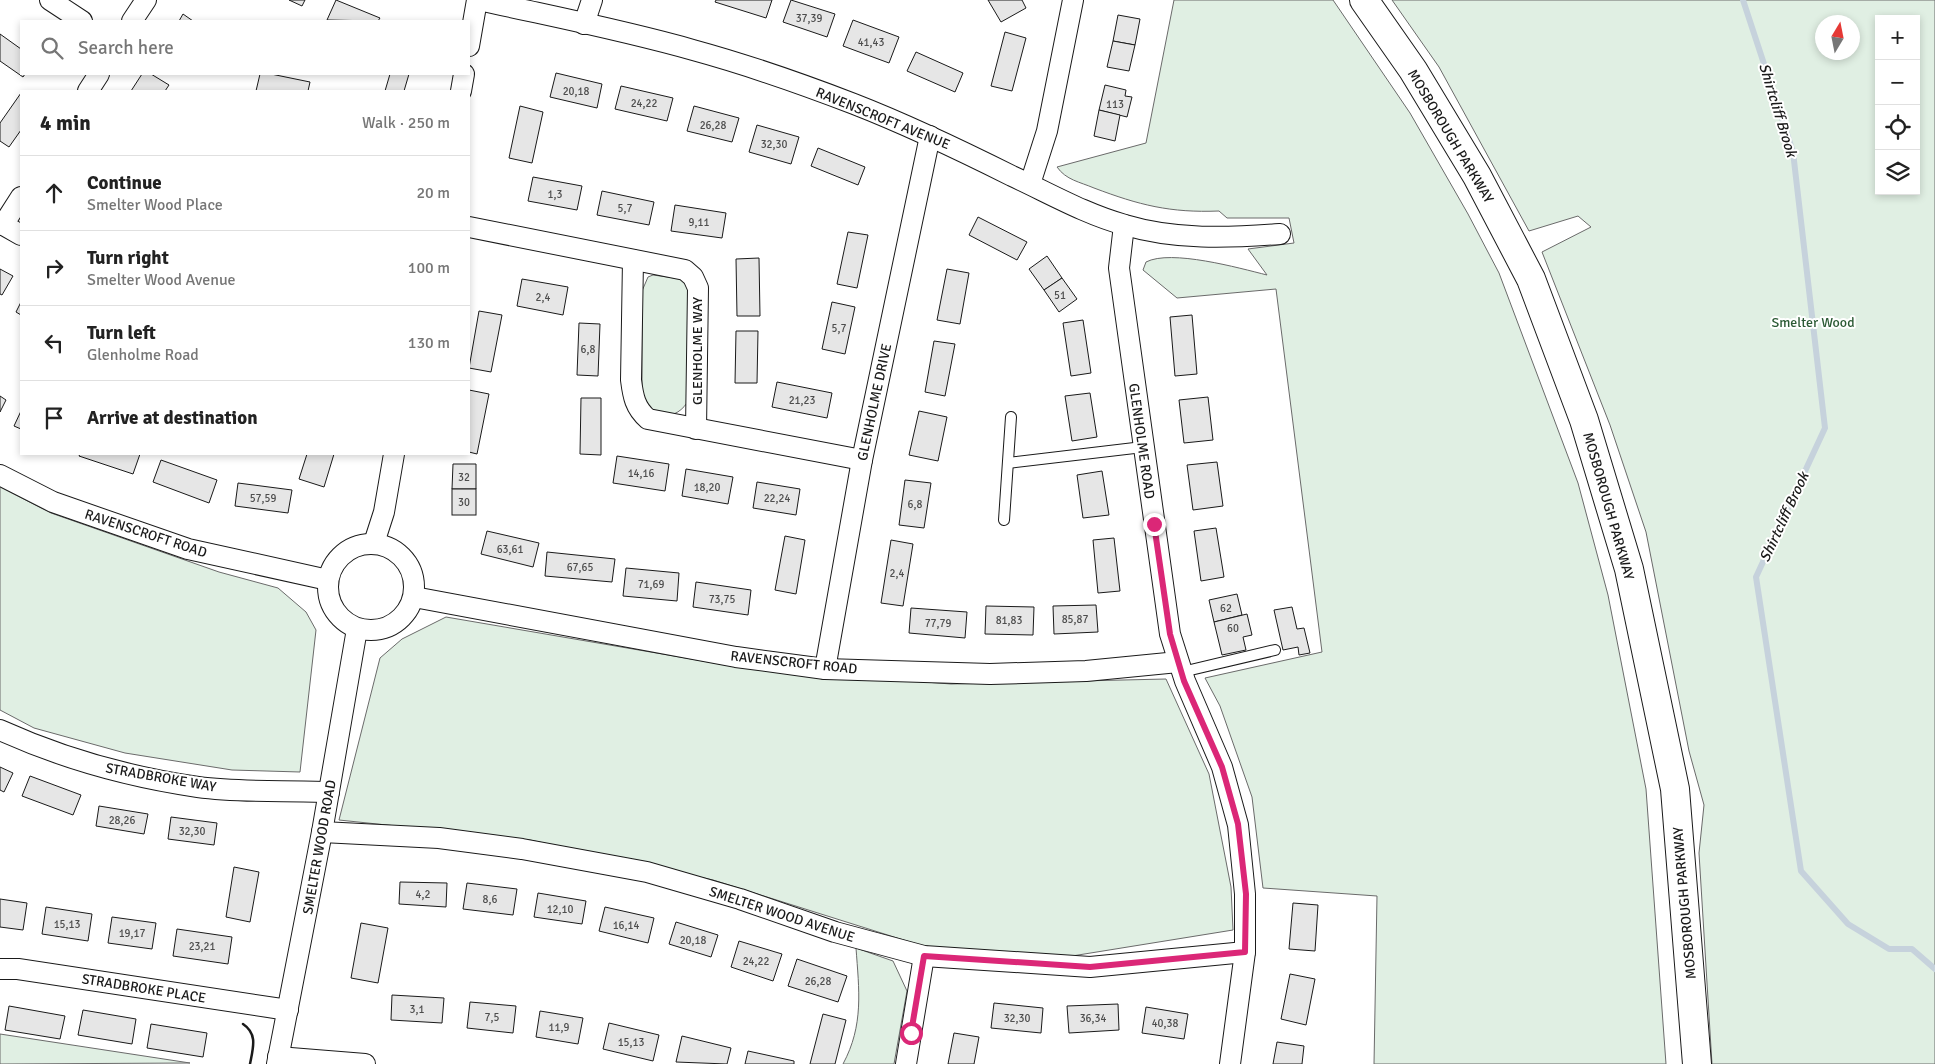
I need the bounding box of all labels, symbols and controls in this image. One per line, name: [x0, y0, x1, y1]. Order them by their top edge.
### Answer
house number: 37,39: [796, 12, 822, 25]
north arrow: [1815, 15, 1860, 60]
map controls: [1875, 15, 1920, 195]
button: +: [1875, 15, 1920, 60]
search box: [20, 20, 470, 75]
icon: search: [38, 34, 66, 62]
text: Search here: [78, 36, 174, 60]
house number: 41,43: [858, 36, 884, 49]
button: −: [1875, 60, 1920, 105]
water label: Shirtcliff Brook: [1755, 61, 1801, 160]
street label: MOSBOROUGH PARKWAY: [1404, 66, 1497, 206]
street label: RAVENSCROFT AVENUE: [813, 84, 952, 153]
house number: 20,18: [563, 85, 589, 98]
house number: 24,22: [631, 97, 657, 110]
house number: 113: [1106, 98, 1124, 111]
button: locate: [1875, 105, 1920, 150]
text: 4 min: [40, 110, 91, 136]
text: Walk · 250 m: [362, 113, 450, 133]
house number: 26,28: [700, 119, 726, 132]
house number: 32,30: [761, 138, 787, 151]
button: layers: [1875, 150, 1920, 195]
text: Continue: [87, 171, 162, 195]
icon: ahead: [40, 179, 68, 207]
text: 20 m: [416, 183, 450, 203]
house number: 1,3: [548, 188, 562, 201]
text: Smelter Wood Place: [87, 195, 223, 215]
house number: 5,7: [618, 202, 632, 215]
house number: 9,11: [689, 216, 709, 229]
text: Turn right: [87, 246, 169, 270]
icon: right: [40, 254, 68, 282]
text: 100 m: [408, 258, 450, 278]
text: Smelter Wood Avenue: [87, 270, 236, 290]
house number: 51: [1054, 289, 1066, 302]
house number: 2,4: [536, 291, 550, 304]
street label: GLENHOLME WAY: [689, 297, 706, 405]
park label: Smelter Wood: [1771, 314, 1855, 331]
text: Turn left: [87, 321, 156, 345]
house number: 5,7: [832, 322, 846, 335]
icon: left: [40, 329, 68, 357]
text: 130 m: [408, 333, 450, 353]
street label: GLENHOLME DRIVE: [854, 342, 895, 462]
house number: 6,8: [581, 343, 595, 356]
text: Glenholme Road: [87, 345, 199, 365]
street label: GLENHOLME ROAD: [1125, 382, 1158, 500]
house number: 21,23: [789, 394, 815, 407]
icon: arrive: [40, 404, 68, 432]
text: Arrive at destination: [87, 406, 258, 430]
street label: MOSBOROUGH PARKWAY: [1579, 430, 1638, 582]
house number: 14,16: [628, 467, 654, 480]
water label: Shirtcliff Brook: [1755, 468, 1813, 565]
house number: 32: [458, 471, 470, 484]
house number: 18,20: [694, 481, 720, 494]
house number: 57,59: [250, 492, 276, 505]
house number: 22,24: [764, 492, 790, 505]
house number: 30: [458, 496, 470, 509]
house number: 6,8: [908, 498, 922, 511]
street label: RAVENSCROFT ROAD: [83, 506, 209, 561]
route end: [1143, 513, 1166, 536]
house number: 63,61: [497, 543, 523, 556]
house number: 67,65: [567, 561, 593, 574]
house number: 2,4: [890, 567, 904, 580]
house number: 71,69: [638, 578, 664, 591]
house number: 73,75: [709, 593, 735, 606]
house number: 62: [1220, 602, 1232, 615]
house number: 85,87: [1062, 613, 1088, 626]
house number: 81,83: [996, 614, 1022, 627]
house number: 77,79: [925, 617, 951, 630]
house number: 60: [1227, 622, 1239, 635]
street label: RAVENSCROFT ROAD: [730, 647, 858, 678]
street label: STRADBROKE WAY: [104, 759, 218, 796]
street label: SMELTER WOOD ROAD: [299, 779, 340, 916]
house number: 28,26: [109, 814, 135, 827]
house number: 32,30: [179, 825, 205, 838]
street label: MOSBOROUGH PARKWAY: [1669, 826, 1700, 980]
street label: SMELTER WOOD AVENUE: [707, 883, 857, 946]
house number: 4,2: [416, 888, 430, 901]
house number: 8,6: [483, 893, 497, 906]
house number: 12,10: [547, 903, 573, 916]
house number: 15,13: [54, 918, 80, 931]
house number: 16,14: [613, 919, 639, 932]
house number: 19,17: [119, 927, 145, 940]
house number: 20,18: [680, 934, 706, 947]
house number: 23,21: [189, 940, 215, 953]
house number: 24,22: [743, 955, 769, 968]
street label: STRADBROKE PLACE: [81, 970, 207, 1007]
house number: 26,28: [805, 975, 831, 988]
house number: 3,1: [410, 1003, 424, 1016]
house number: 7,5: [485, 1011, 499, 1024]
house number: 32,30: [1004, 1012, 1030, 1025]
house number: 36,34: [1080, 1012, 1106, 1025]
house number: 40,38: [1152, 1017, 1178, 1030]
house number: 11,9: [549, 1021, 569, 1034]
route start: [900, 1022, 923, 1045]
house number: 15,13: [618, 1036, 644, 1049]

